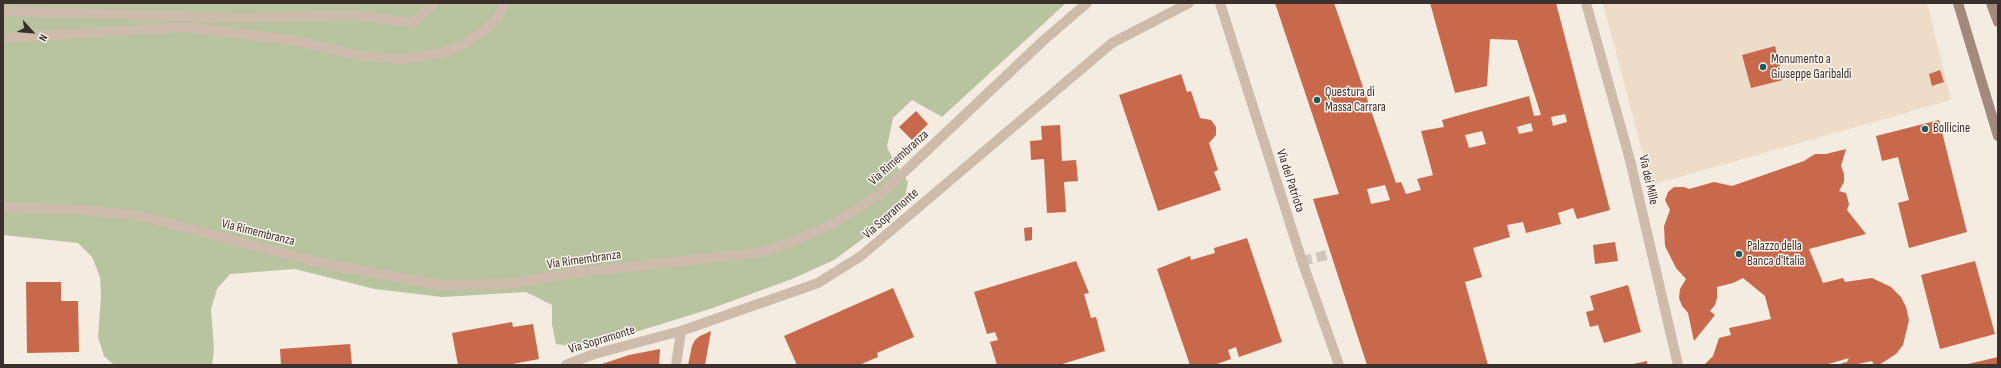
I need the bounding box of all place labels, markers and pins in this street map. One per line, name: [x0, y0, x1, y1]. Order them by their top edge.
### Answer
place label: Monumento a Giuseppe Garibaldi: [1771, 52, 1852, 83]
marker: Monumento a Giuseppe Garibaldi: [1758, 62, 1768, 72]
place label: Questura di Massa Carrara: [1325, 85, 1386, 116]
marker: Questura di Massa Carrara: [1312, 95, 1322, 105]
place label: Bollicine: [1933, 121, 1970, 137]
marker: Bollicine: [1920, 124, 1930, 134]
place label: Palazzo della Banca d'Italia: [1747, 239, 1805, 270]
marker: Palazzo della Banca d'Italia: [1734, 249, 1744, 259]

